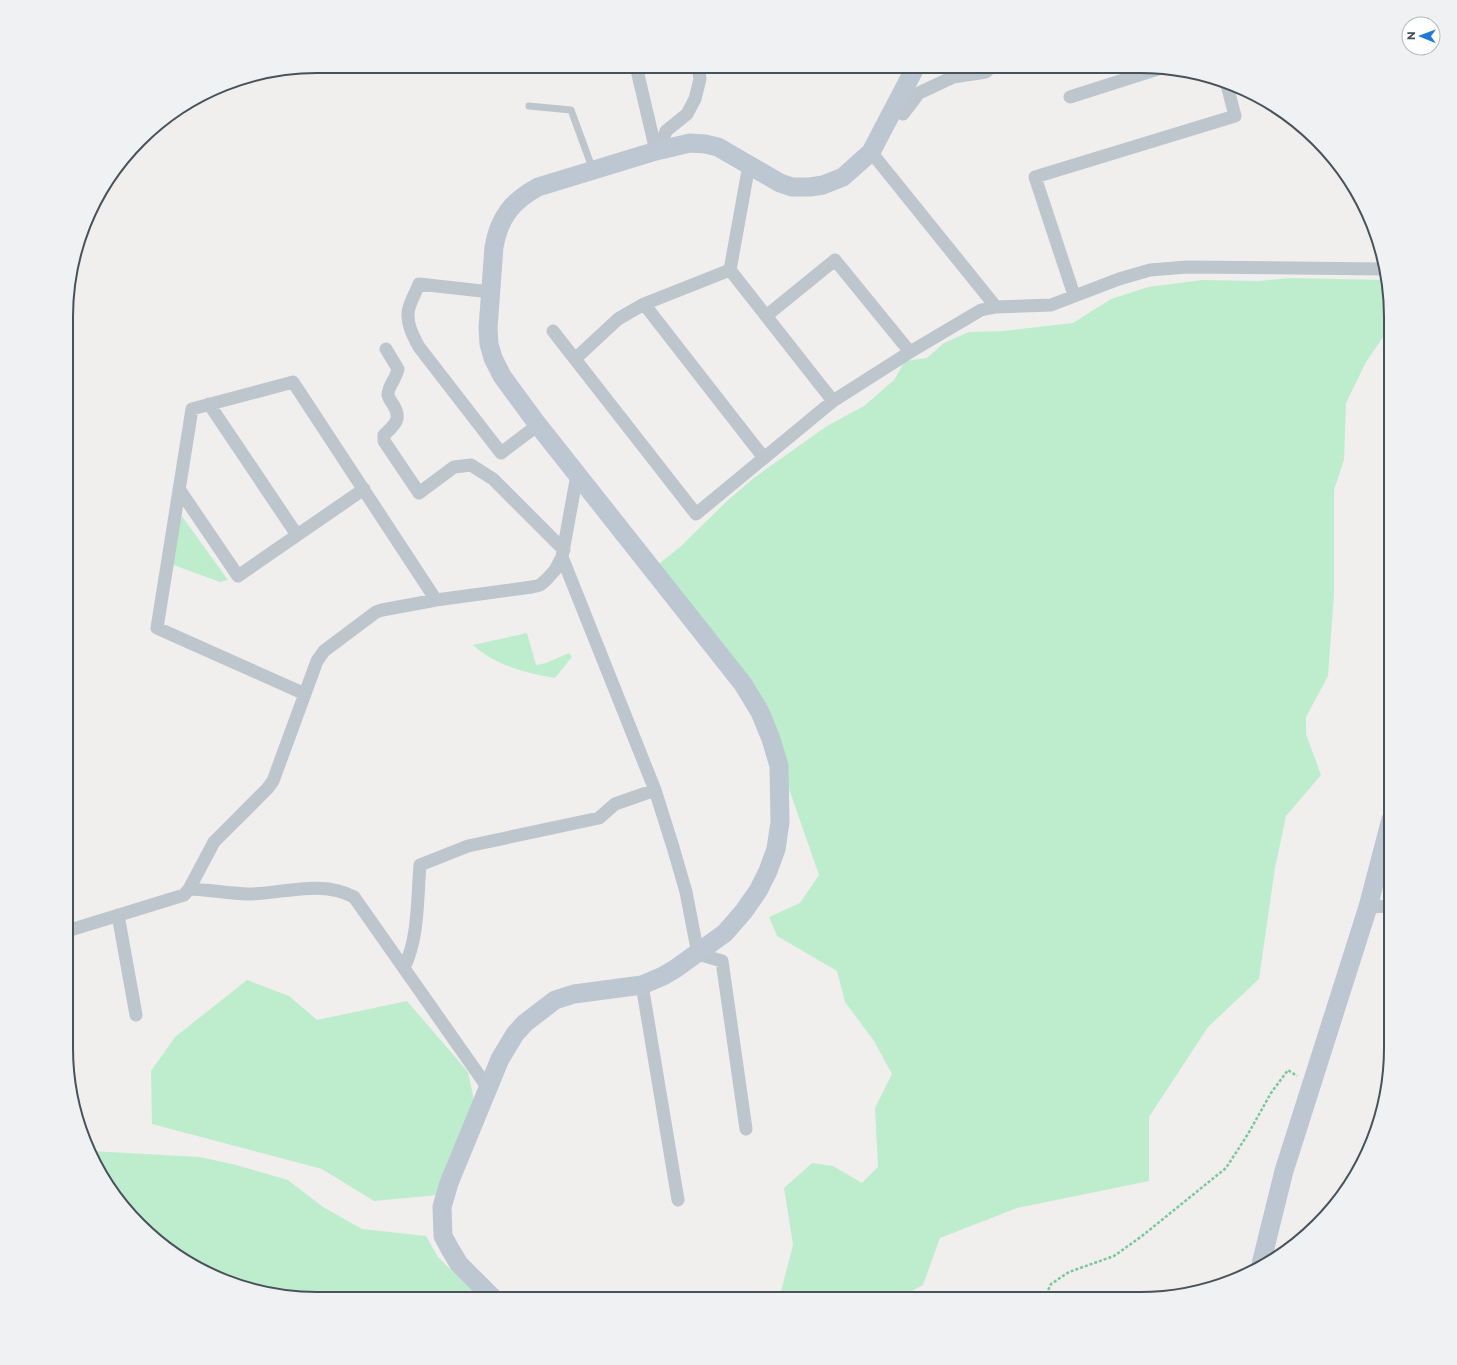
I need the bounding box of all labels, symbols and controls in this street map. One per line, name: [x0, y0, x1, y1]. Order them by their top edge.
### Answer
north arrow: [1401, 16, 1441, 56]
text: N: [1404, 31, 1418, 40]

